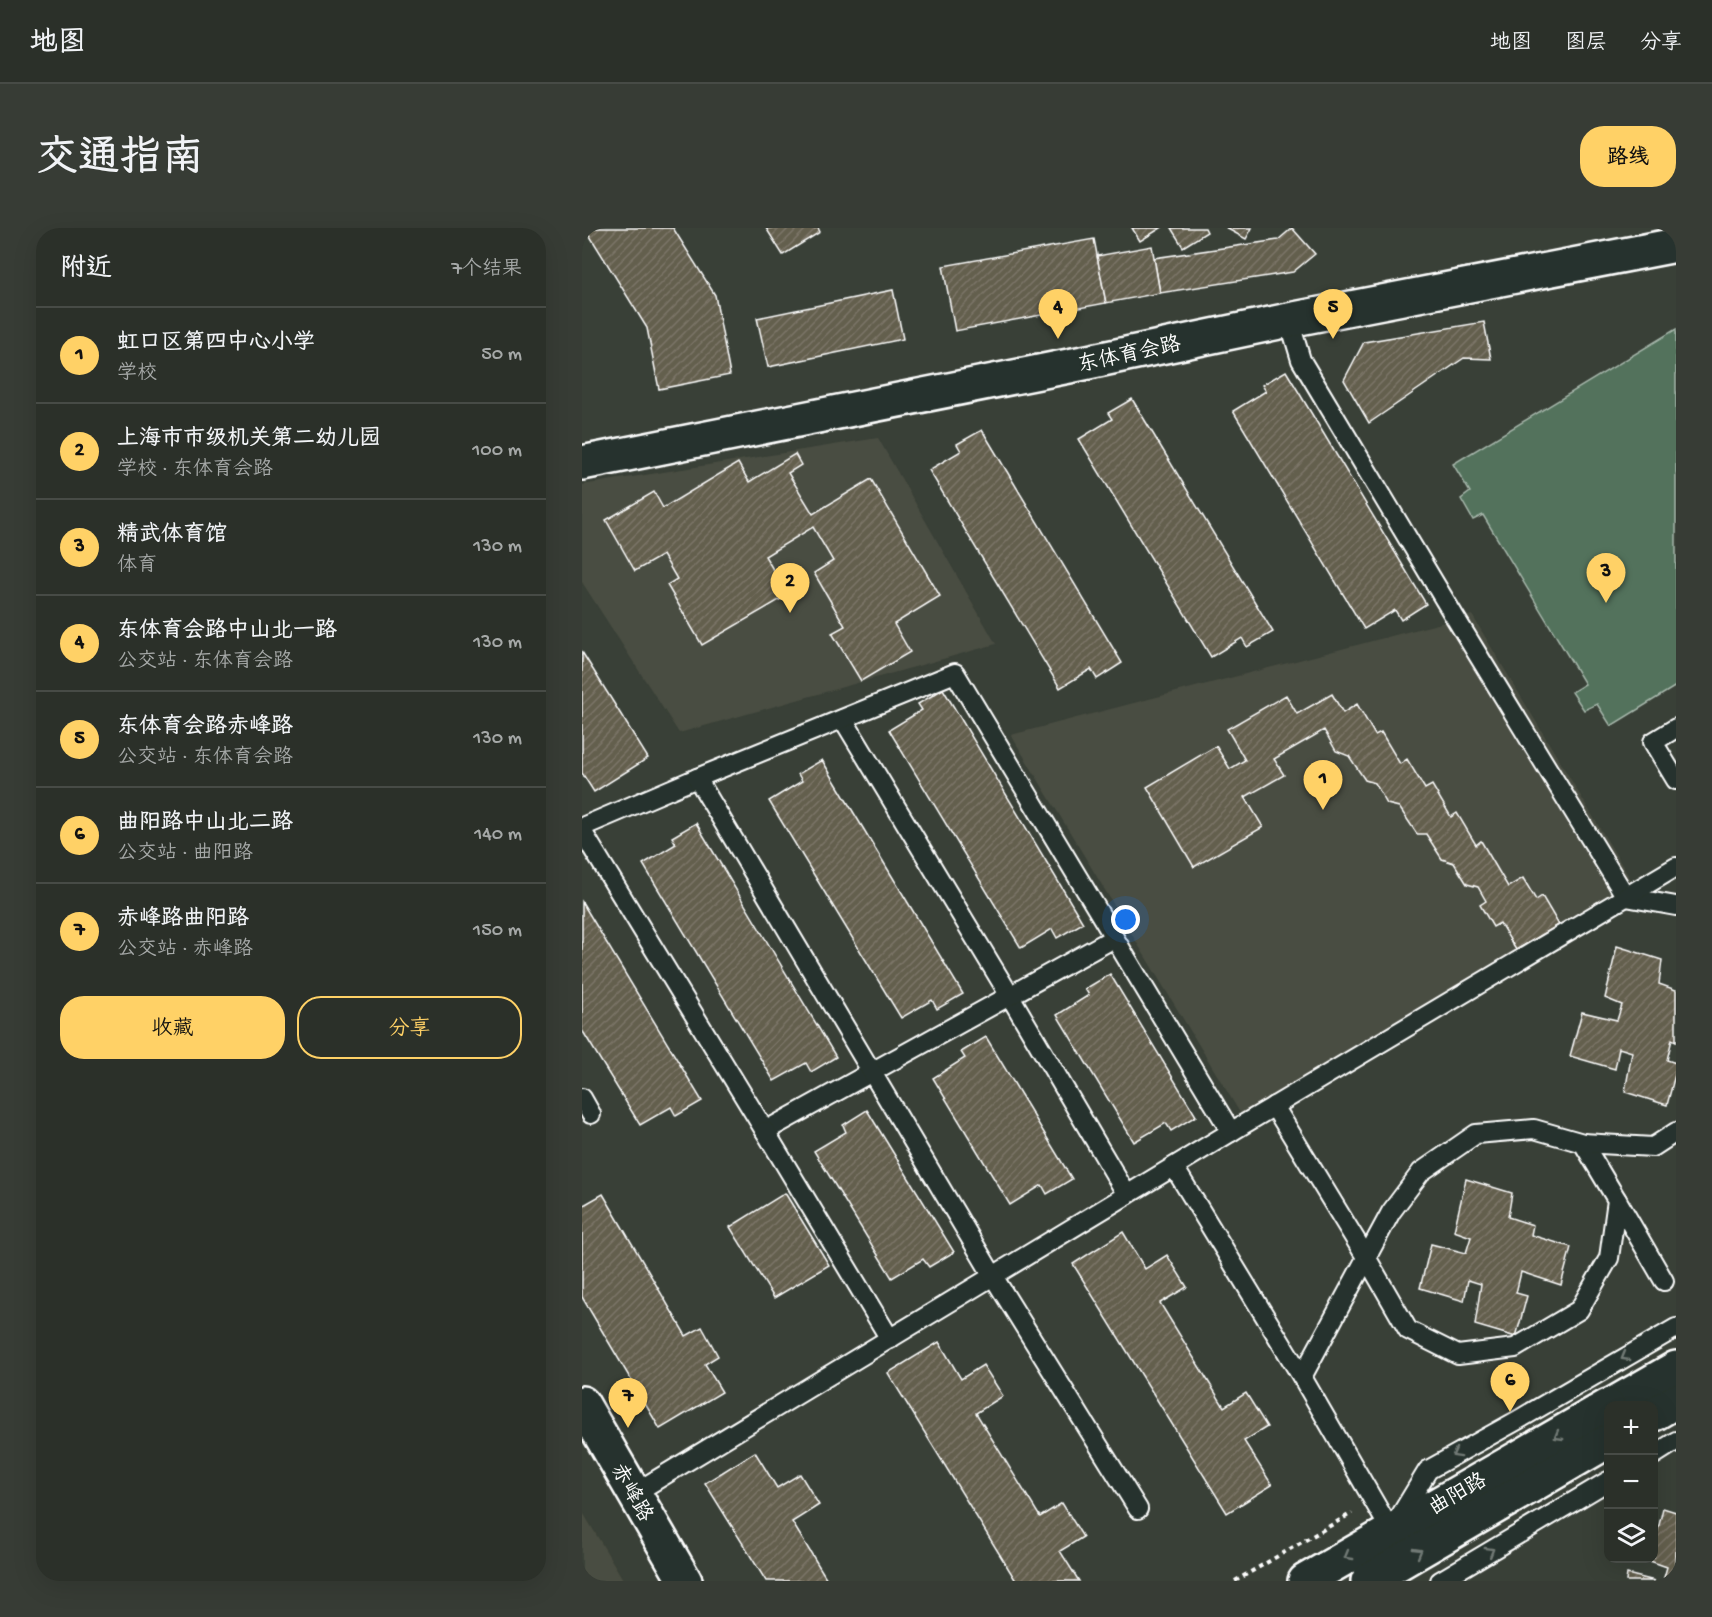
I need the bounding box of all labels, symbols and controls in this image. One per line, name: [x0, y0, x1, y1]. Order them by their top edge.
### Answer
text: 地图: [30, 28, 86, 61]
text: 地图: [1490, 32, 1532, 57]
text: 图层: [1565, 32, 1607, 57]
text: 分享: [1640, 32, 1682, 57]
button: 路线: [1580, 126, 1676, 187]
text: 交通指南: [36, 137, 204, 186]
text: 附近: [60, 255, 112, 286]
text: 7个结果: [452, 259, 522, 282]
pin: 4: [1038, 290, 1078, 339]
pin: 5: [1314, 290, 1353, 339]
text: 虹口区第四中心小学: [117, 331, 315, 357]
street label: 东体育会路: [1075, 331, 1184, 380]
text: 1: [75, 344, 84, 367]
text: 50 m: [481, 344, 522, 367]
text: 学校: [117, 363, 157, 386]
text: 上海市市级机关第二幼儿园: [117, 427, 381, 453]
text: 2: [75, 440, 84, 463]
text: 100 m: [472, 440, 522, 463]
text: 学校 · 东体育会路: [117, 459, 273, 482]
text: 精武体育馆: [117, 523, 227, 549]
text: 3: [74, 536, 85, 559]
text: 130 m: [473, 536, 522, 559]
pin: 3: [1586, 554, 1626, 603]
text: 体育: [117, 555, 157, 578]
pin: 2: [770, 564, 810, 613]
text: 东体育会路中山北一路: [117, 619, 337, 645]
text: 4: [75, 632, 84, 655]
text: 130 m: [473, 632, 522, 655]
text: 公交站 · 东体育会路: [117, 651, 293, 674]
text: 东体育会路赤峰路: [117, 715, 293, 741]
text: 5: [74, 728, 85, 751]
text: 130 m: [473, 728, 522, 751]
text: 公交站 · 东体育会路: [117, 747, 293, 770]
pin: 1: [1304, 760, 1342, 810]
text: 曲阳路中山北二路: [117, 811, 293, 837]
text: 6: [74, 824, 85, 847]
text: 140 m: [474, 824, 522, 847]
text: 公交站 · 曲阳路: [117, 843, 253, 866]
your location: [1111, 905, 1140, 934]
text: 赤峰路曲阳路: [117, 907, 249, 933]
text: 7: [74, 920, 85, 943]
text: 150 m: [473, 920, 522, 943]
text: 公交站 · 赤峰路: [117, 939, 253, 962]
button: 收藏: [60, 996, 285, 1059]
button: 分享: [297, 996, 522, 1059]
one-way arrow: [1621, 1350, 1632, 1362]
pin: 6: [1490, 1362, 1530, 1412]
pin: 7: [608, 1378, 648, 1428]
map controls: [1604, 1401, 1658, 1563]
button: +: [1604, 1401, 1658, 1455]
one-way arrow: [1554, 1428, 1564, 1440]
one-way arrow: [1452, 1447, 1462, 1458]
button: −: [1604, 1455, 1658, 1509]
street label: 赤峰路: [604, 1459, 658, 1527]
street label: 曲阳路: [1424, 1468, 1492, 1523]
button: layers: [1604, 1509, 1658, 1563]
one-way arrow: [1412, 1547, 1423, 1559]
one-way arrow: [1484, 1547, 1494, 1559]
one-way arrow: [1344, 1549, 1354, 1560]

